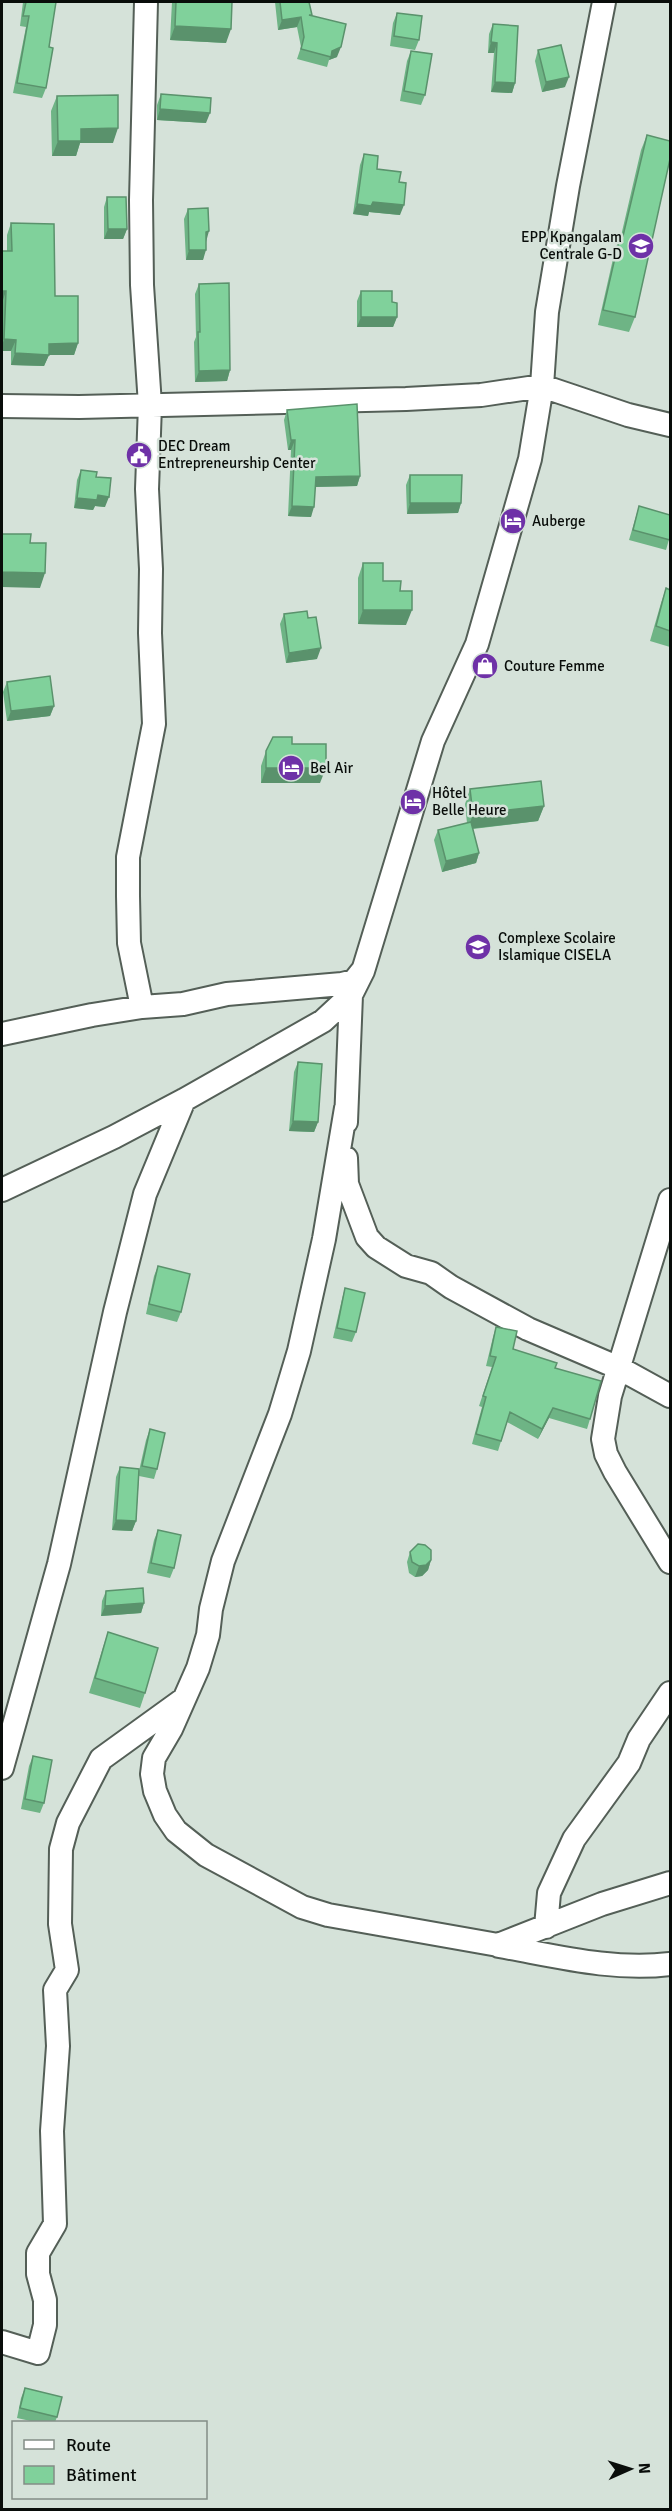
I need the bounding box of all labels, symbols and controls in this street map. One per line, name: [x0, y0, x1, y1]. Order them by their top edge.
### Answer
place label: EPP Kpangalam Centrale G-D: [521, 228, 622, 263]
school or university icon: EPP Kpangalam Centrale G-D: [626, 231, 656, 261]
place label: DEC Dream Entrepreneurship Center: [158, 437, 316, 472]
public building icon: DEC Dream Entrepreneurship Center: [124, 440, 154, 470]
hotel icon: Auberge: [498, 506, 528, 536]
place label: Auberge: [532, 512, 585, 530]
shop icon: Couture Femme: [470, 651, 500, 681]
place label: Couture Femme: [504, 657, 605, 675]
hotel icon: Bel Air: [276, 753, 306, 783]
place label: Bel Air: [310, 759, 354, 777]
place label: Hôtel Belle Heure: [432, 784, 506, 819]
hotel icon: Hôtel Belle Heure: [398, 787, 428, 817]
place label: Complexe Scolaire Islamique CISELA: [498, 929, 616, 964]
school or university icon: Complexe Scolaire Islamique CISELA: [463, 932, 493, 962]
legend: [12, 2421, 207, 2499]
text: Route: [66, 2434, 111, 2456]
north arrow: [600, 2439, 660, 2499]
text: N: [634, 2462, 654, 2474]
text: Bâtiment: [66, 2464, 137, 2486]

